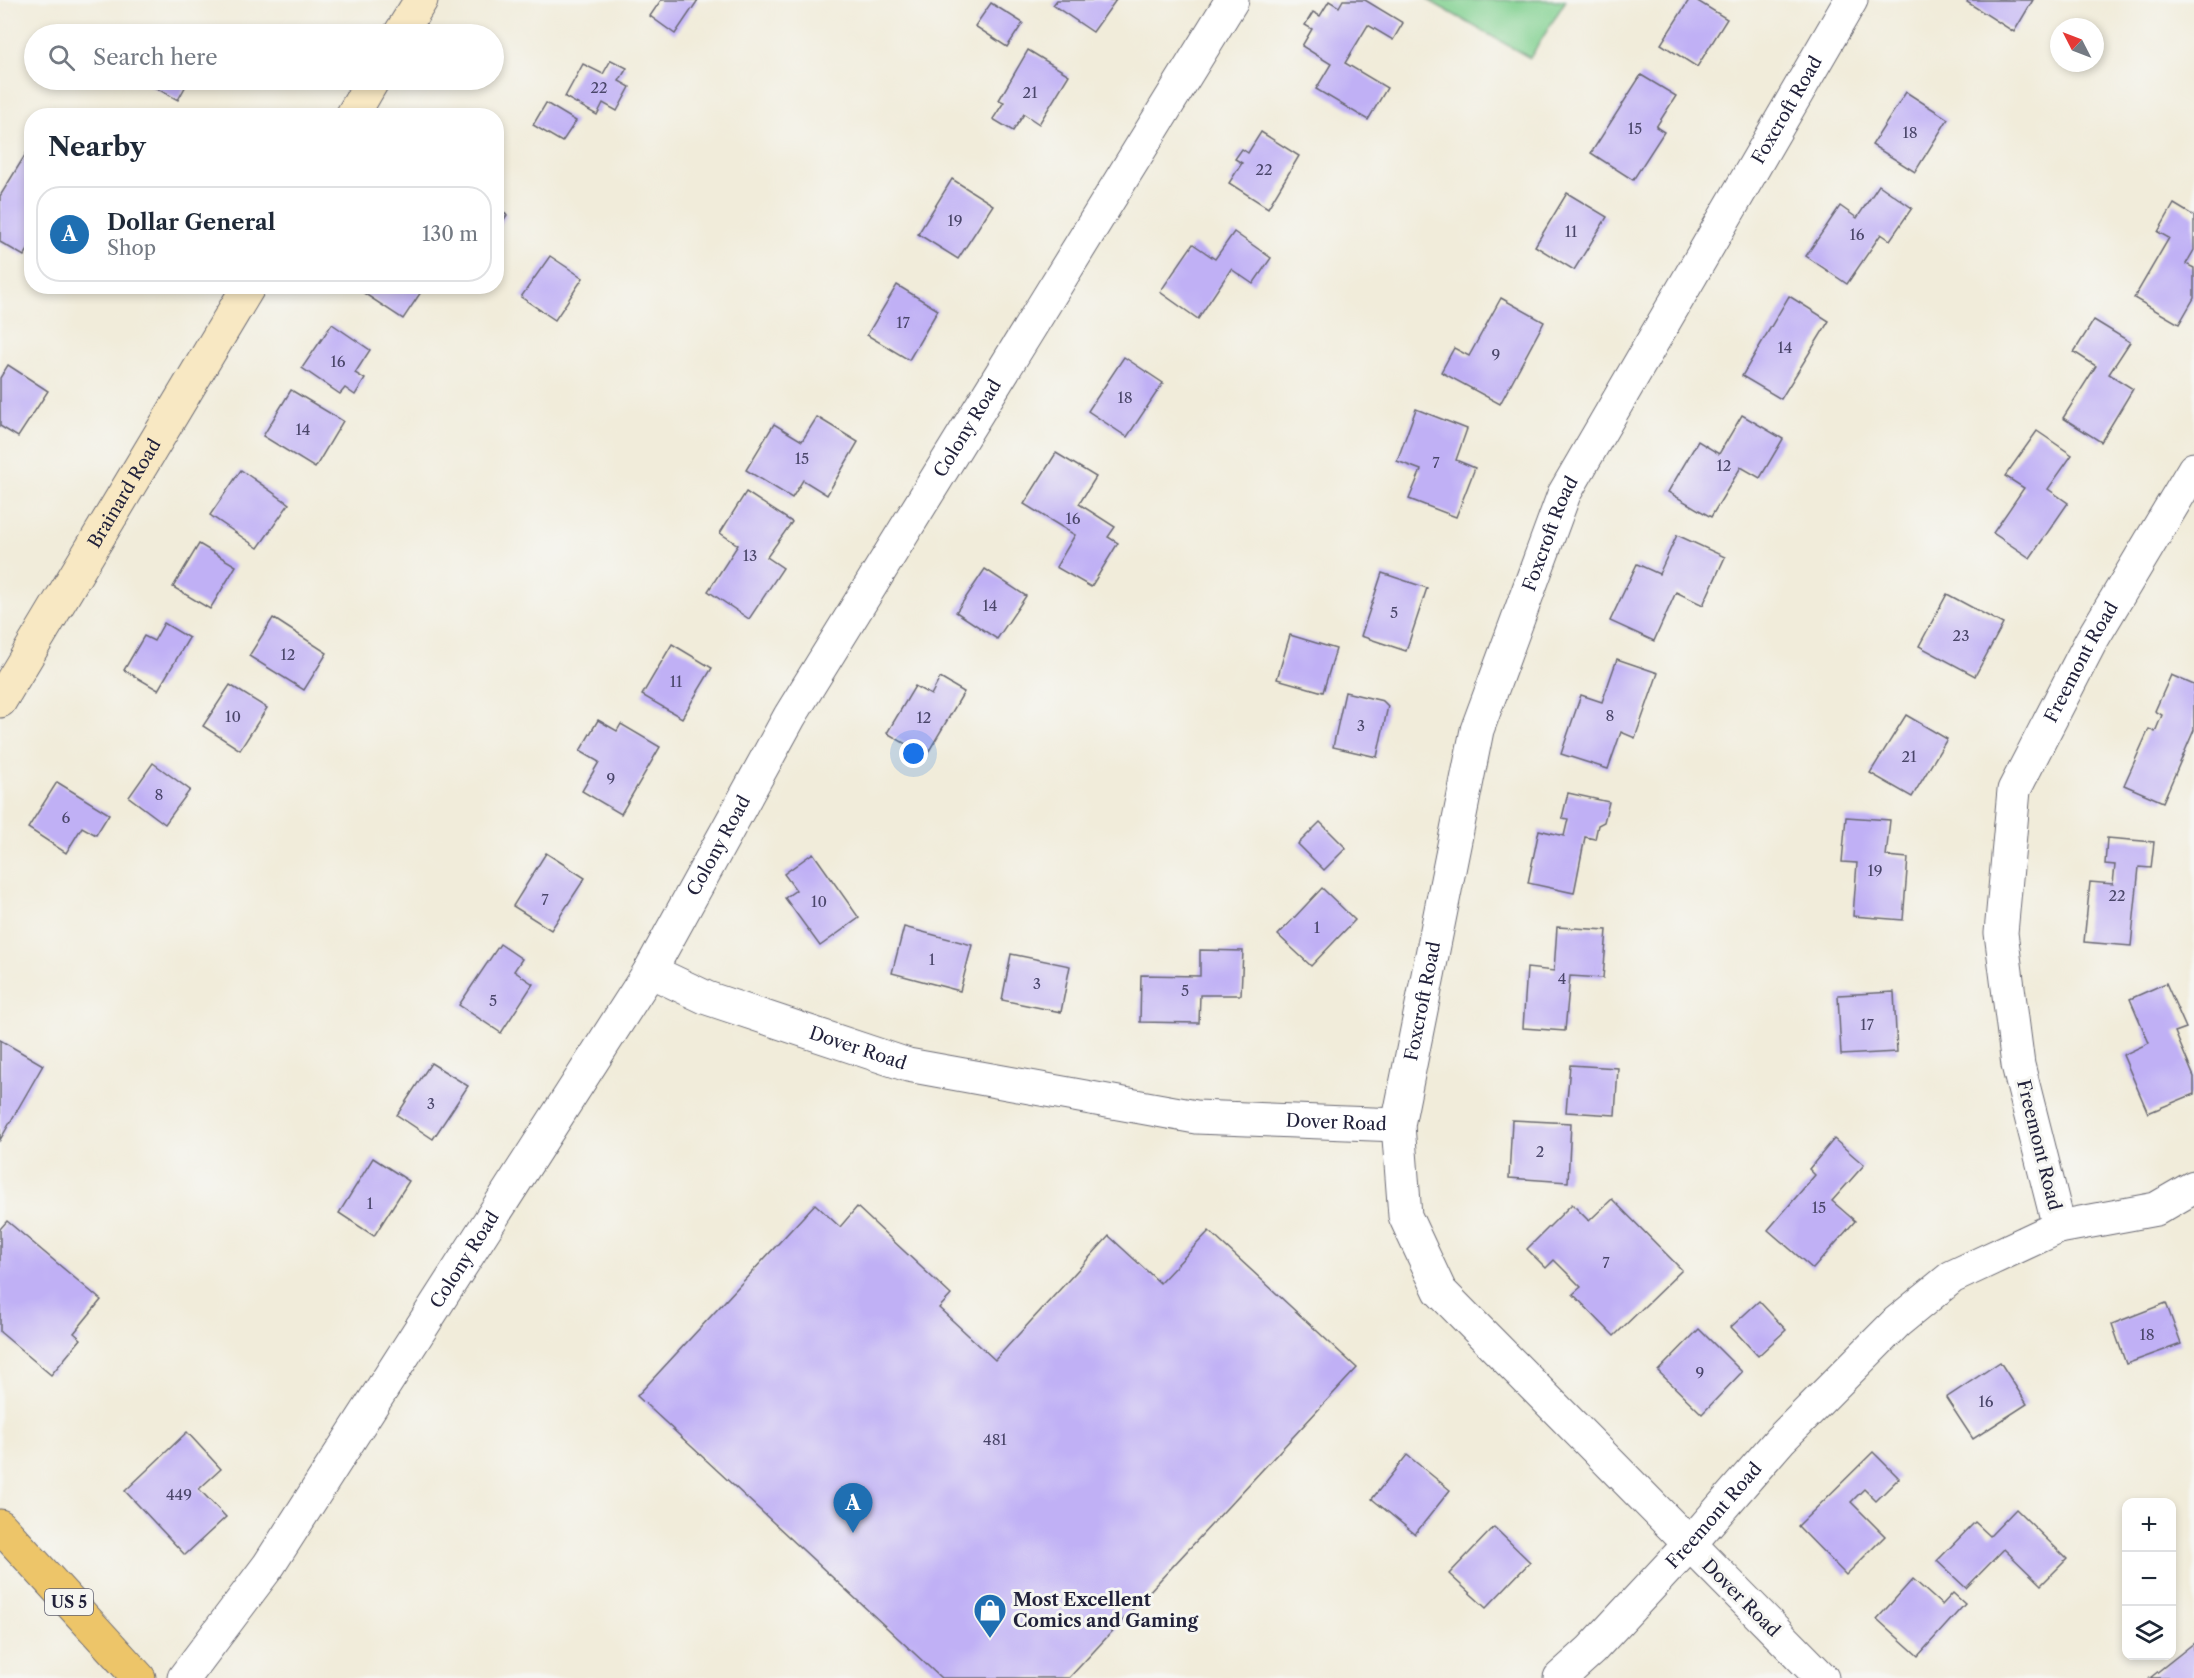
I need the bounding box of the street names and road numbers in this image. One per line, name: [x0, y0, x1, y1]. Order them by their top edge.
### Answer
street label: Foxcroft Road: [1747, 52, 1827, 168]
street label: Colony Road: [929, 375, 1006, 481]
street label: Brainard Road: [83, 435, 166, 552]
street label: Foxcroft Road: [1518, 473, 1583, 594]
street label: Freemont Road: [2040, 598, 2123, 726]
street label: Colony Road: [682, 792, 755, 900]
street label: Foxcroft Road: [1400, 940, 1445, 1063]
street label: Dover Road: [806, 1022, 909, 1075]
street label: Freemont Road: [2012, 1077, 2066, 1213]
street label: Dover Road: [1285, 1110, 1387, 1136]
street label: Colony Road: [426, 1207, 504, 1312]
street label: Freemont Road: [1662, 1458, 1766, 1573]
street label: Dover Road: [1698, 1555, 1784, 1641]
road number: US 5: [45, 1589, 93, 1615]

